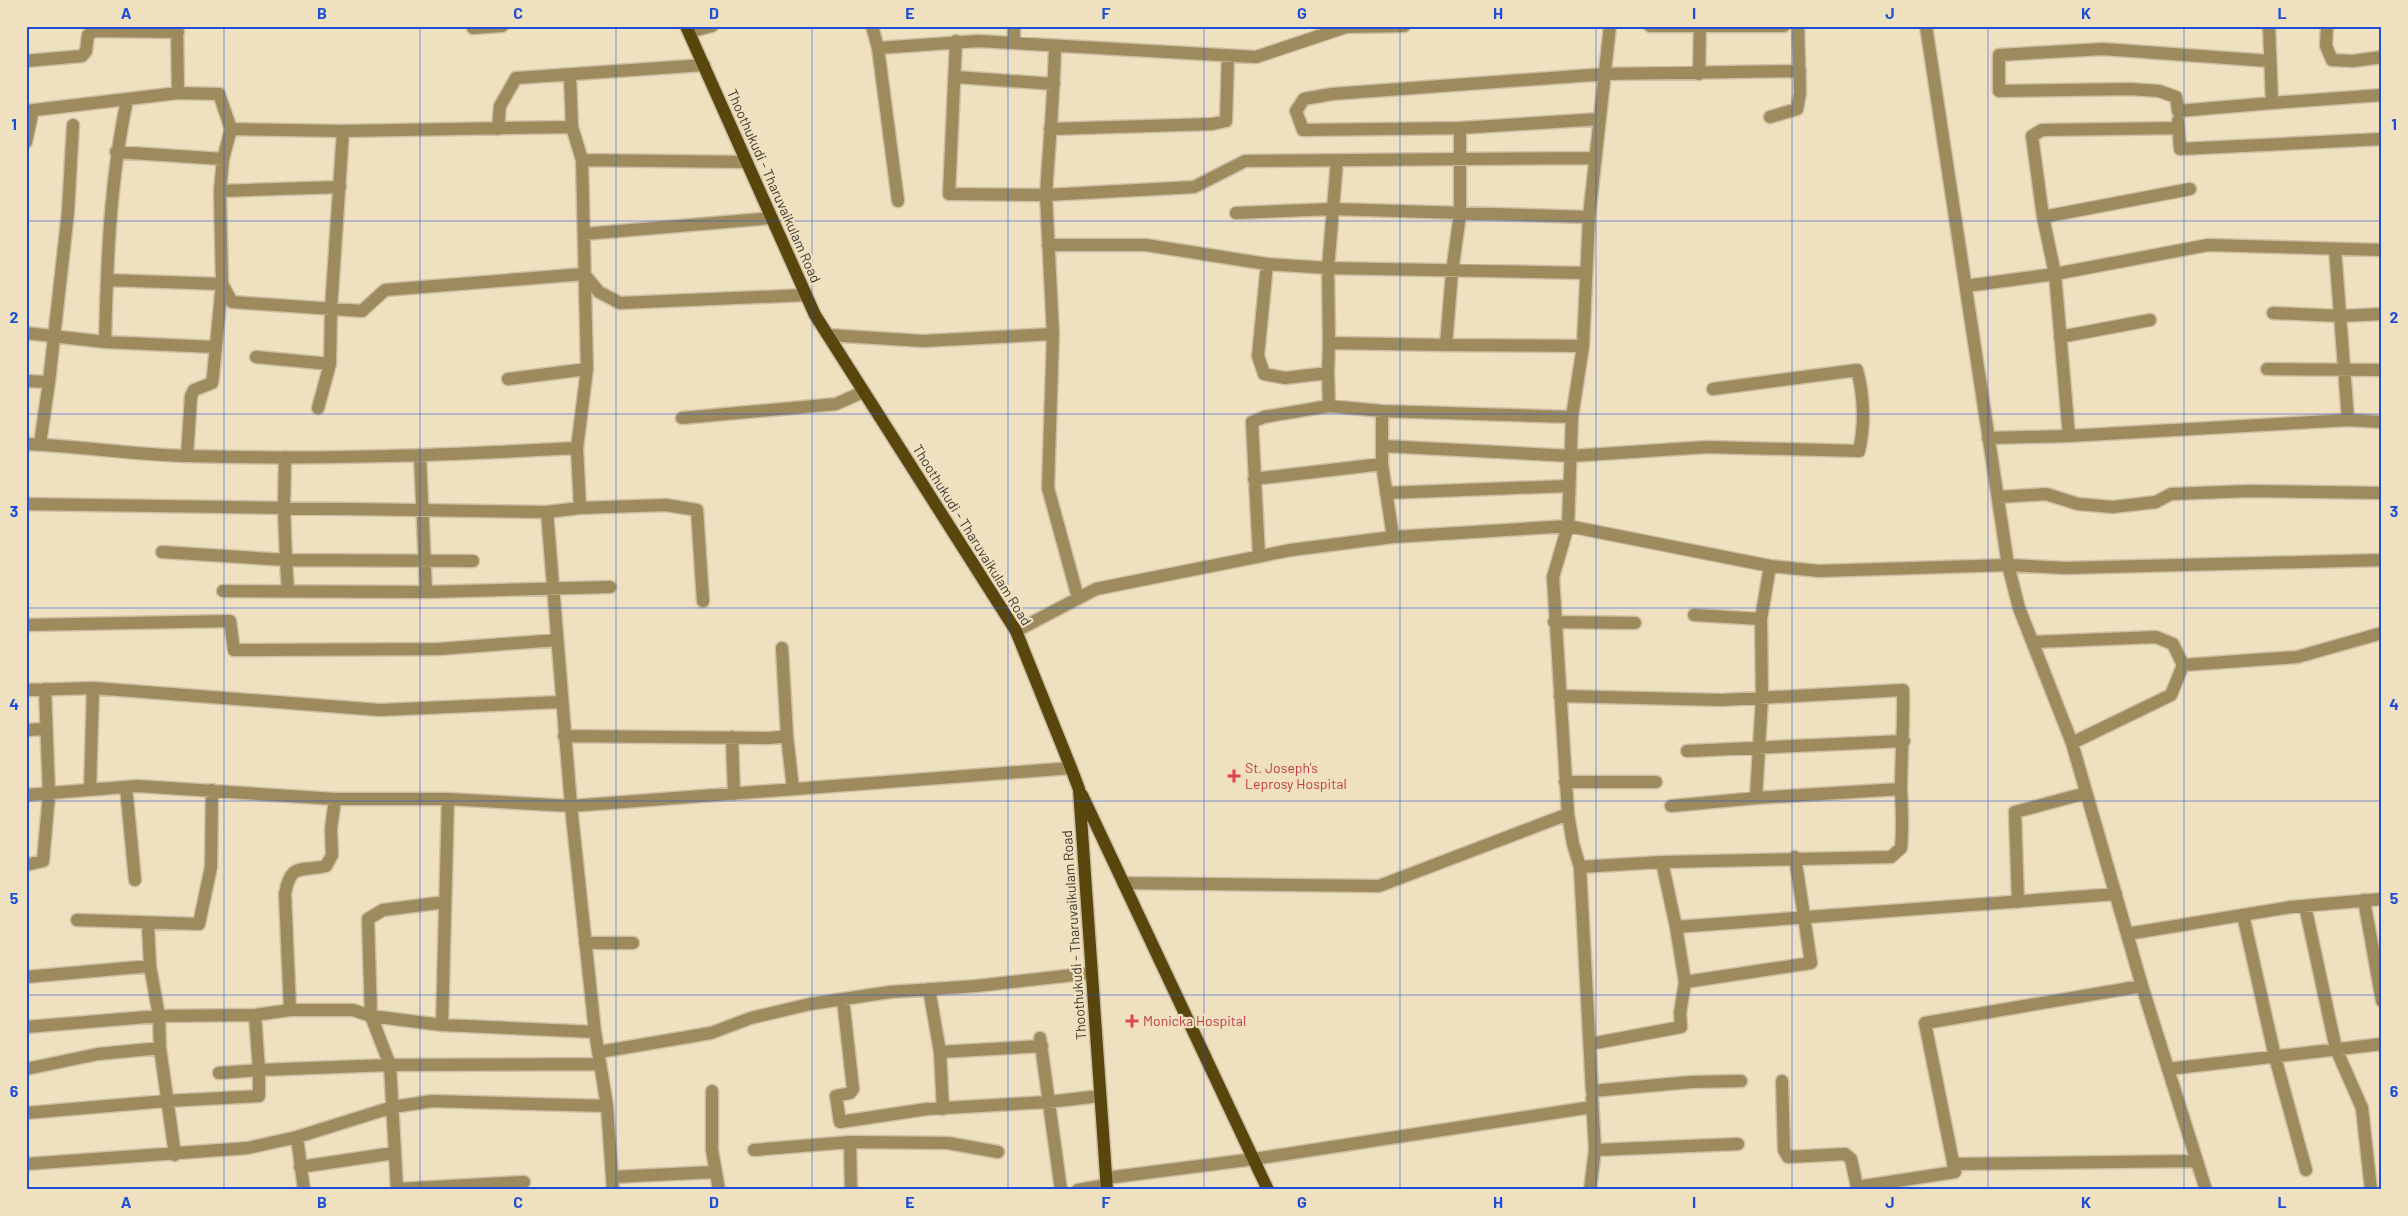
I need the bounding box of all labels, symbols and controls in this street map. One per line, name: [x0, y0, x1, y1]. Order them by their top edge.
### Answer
text: A: [121, 3, 132, 22]
text: B: [317, 3, 327, 22]
text: C: [513, 3, 523, 22]
text: D: [709, 3, 719, 22]
text: E: [905, 3, 915, 22]
text: F: [1102, 3, 1111, 22]
text: G: [1297, 3, 1307, 22]
text: H: [1493, 3, 1503, 22]
text: I: [1692, 3, 1696, 22]
text: J: [1885, 3, 1895, 22]
text: K: [2081, 3, 2091, 22]
text: L: [2277, 3, 2287, 22]
street label: Thoothukudi - Tharuvaikulam Road: [724, 86, 825, 285]
text: 1: [11, 114, 17, 133]
text: 1: [2391, 114, 2397, 133]
text: 2: [10, 307, 19, 326]
text: 2: [2390, 307, 2399, 326]
street label: Thoothukudi - Tharuvaikulam Road: [909, 441, 1035, 628]
text: 3: [10, 501, 18, 520]
text: 3: [2390, 501, 2398, 520]
text: 4: [9, 694, 19, 713]
text: 4: [2389, 694, 2399, 713]
place label: St. Joseph's Leprosy Hospital: [1245, 759, 1347, 792]
marker: St. Joseph's Leprosy Hospital: [1227, 769, 1241, 783]
street label: Thoothukudi - Tharuvaikulam Road: [1058, 830, 1089, 1041]
text: 5: [10, 888, 19, 907]
text: 5: [2390, 888, 2399, 907]
place label: Monicka Hospital: [1143, 1012, 1246, 1029]
marker: Monicka Hospital: [1125, 1014, 1139, 1028]
text: 6: [10, 1081, 19, 1100]
text: 6: [2390, 1081, 2399, 1100]
text: A: [121, 1192, 132, 1211]
text: B: [317, 1192, 327, 1211]
text: C: [513, 1192, 523, 1211]
text: D: [709, 1192, 719, 1211]
text: E: [905, 1192, 915, 1211]
text: F: [1102, 1192, 1111, 1211]
text: G: [1297, 1192, 1307, 1211]
text: H: [1493, 1192, 1503, 1211]
text: I: [1692, 1192, 1696, 1211]
text: J: [1885, 1192, 1895, 1211]
text: K: [2081, 1192, 2091, 1211]
text: L: [2277, 1192, 2287, 1211]

